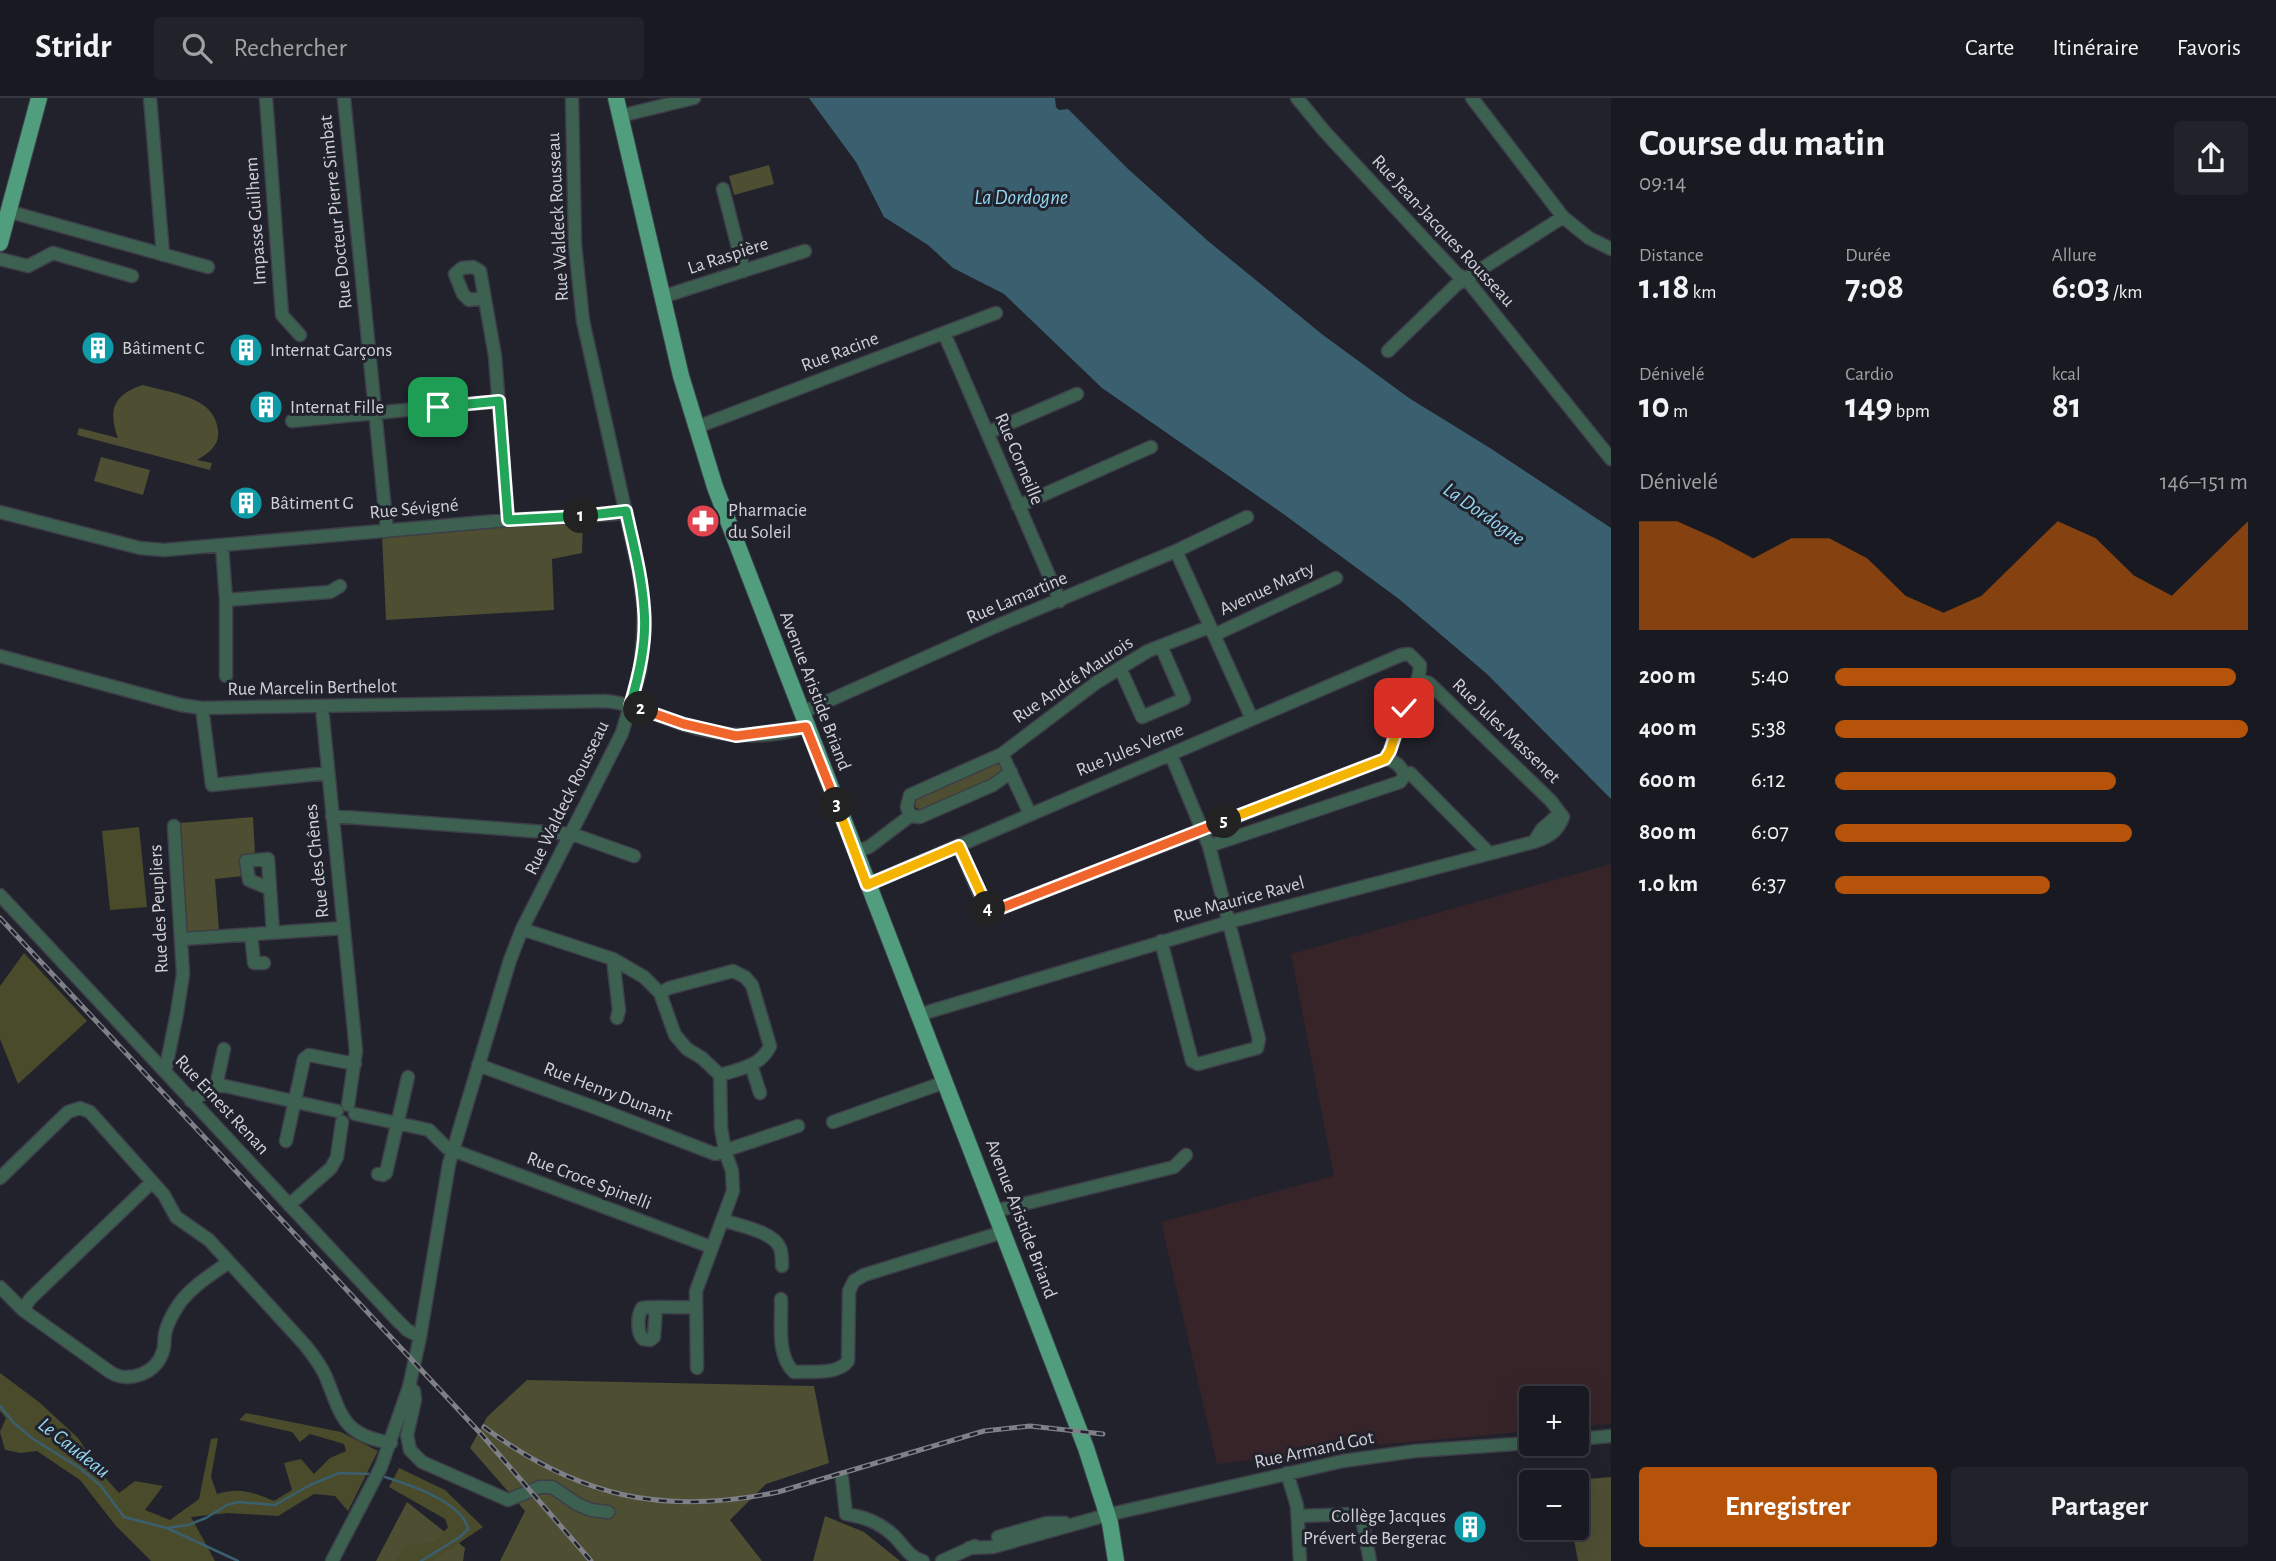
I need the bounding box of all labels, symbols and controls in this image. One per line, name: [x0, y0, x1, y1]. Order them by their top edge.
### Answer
search box: [154, 17, 644, 80]
icon: search: [178, 29, 216, 67]
text: Stridr: [35, 31, 112, 64]
text: Rechercher: [234, 35, 347, 61]
text: Carte: [1965, 36, 2014, 60]
text: Itinéraire: [2052, 36, 2139, 60]
text: Favoris: [2177, 36, 2241, 60]
street label: Rue Docteur Pierre Simbat: [316, 114, 356, 310]
button: share: [2174, 121, 2248, 195]
text: Course du matin: [1639, 125, 1885, 163]
street label: Rue Waldeck Rousseau: [544, 132, 572, 302]
street label: Rue Jean-Jacques Rousseau: [1368, 151, 1518, 311]
street label: Impasse Guilhem: [242, 156, 270, 286]
text: 09:14: [1639, 172, 1686, 195]
water label: La Dordogne: [974, 187, 1068, 208]
street label: La Raspière: [685, 234, 771, 278]
text: Distance: [1639, 246, 1703, 265]
text: Durée: [1845, 246, 1891, 265]
text: Allure: [2052, 246, 2096, 265]
text: 1.18: [1639, 270, 1689, 305]
text: 7:08: [1845, 270, 1904, 305]
text: 6:03: [2052, 270, 2110, 305]
text: km: [1689, 283, 1716, 302]
text: /km: [2110, 283, 2142, 302]
building icon: Bâtiment C: [79, 329, 117, 367]
street label: Rue Racine: [799, 329, 881, 375]
building icon: Internat Garçons: [227, 331, 265, 369]
place label: Bâtiment C: [122, 339, 205, 358]
place label: Internat Garçons: [270, 341, 392, 360]
text: Dénivelé: [1639, 365, 1704, 384]
text: Cardio: [1845, 365, 1894, 384]
text: kcal: [2052, 365, 2081, 384]
pin: [408, 377, 468, 437]
building icon: Internat Fille: [247, 388, 285, 426]
icon: arrive: [419, 388, 457, 426]
text: 10: [1639, 389, 1670, 424]
text: 149: [1845, 389, 1892, 424]
text: 81: [2052, 389, 2082, 424]
place label: Internat Fille: [290, 398, 384, 417]
text: m: [1670, 402, 1688, 421]
text: bpm: [1892, 402, 1930, 421]
street label: Rue Corneille: [991, 410, 1047, 508]
text: Dénivelé: [1639, 471, 1718, 494]
text: 146–151 m: [2160, 471, 2248, 494]
water label: La Dordogne: [1440, 479, 1528, 550]
building icon: Bâtiment G: [227, 484, 265, 522]
place label: Bâtiment G: [270, 494, 354, 513]
street label: Rue Sévigné: [369, 496, 459, 522]
pin: 1: [564, 498, 598, 534]
place label: Pharmacie du Soleil: [728, 501, 807, 542]
pharmacy icon: Pharmacie du Soleil: [684, 502, 722, 540]
text: 1: [577, 506, 584, 525]
street label: Avenue Marty: [1217, 559, 1317, 619]
street label: Rue Lamartine: [964, 568, 1070, 628]
street label: Avenue Aristide Briand: [776, 609, 854, 773]
street label: Rue André Maurois: [1010, 633, 1136, 727]
text: 200 m: [1639, 665, 1696, 688]
text: 5:40: [1751, 665, 1789, 688]
street label: Rue Jules Massenet: [1448, 675, 1564, 787]
street label: Rue Marcelin Berthelot: [227, 677, 397, 699]
pin: [1374, 678, 1434, 738]
icon: check: [1385, 689, 1423, 727]
pin: 2: [624, 692, 658, 726]
text: 2: [636, 699, 645, 718]
text: 400 m: [1639, 717, 1697, 740]
text: 5:38: [1751, 717, 1786, 740]
street label: Rue Waldeck Rousseau: [521, 718, 613, 878]
street label: Rue Jules Verne: [1074, 720, 1186, 780]
text: 600 m: [1639, 769, 1696, 792]
text: 6:12: [1751, 769, 1785, 792]
pin: 3: [820, 788, 854, 822]
text: 3: [832, 795, 841, 814]
street label: Rue des Chênes: [302, 803, 332, 919]
pin: 5: [1206, 804, 1242, 838]
text: 5: [1219, 811, 1228, 830]
text: 800 m: [1639, 821, 1696, 844]
text: 6:07: [1751, 821, 1789, 844]
street label: Rue des Peupliers: [146, 844, 172, 974]
street label: Rue Maurice Ravel: [1171, 873, 1307, 927]
text: 1.0 km: [1639, 873, 1698, 896]
text: 6:37: [1751, 873, 1786, 896]
pin: 4: [970, 892, 1006, 926]
text: 4: [983, 899, 992, 918]
street label: Rue Ernest Renan: [171, 1052, 273, 1158]
street label: Rue Henry Dunant: [541, 1059, 675, 1125]
street label: Avenue Aristide Briand: [982, 1137, 1060, 1301]
street label: Rue Croce Spinelli: [524, 1149, 654, 1213]
map controls: [1519, 1386, 1589, 1540]
button: +: [1519, 1386, 1589, 1456]
water label: Le Caudeau: [34, 1414, 114, 1482]
street label: Rue Armand Got: [1253, 1428, 1375, 1472]
button: Enregistrer: [1639, 1467, 1937, 1547]
button: Partager: [1951, 1467, 2248, 1547]
button: −: [1519, 1470, 1589, 1540]
place label: Collège Jacques Prévert de Bergerac: [1303, 1507, 1446, 1548]
building icon: Collège Jacques Prévert de Bergerac: [1451, 1508, 1489, 1546]

